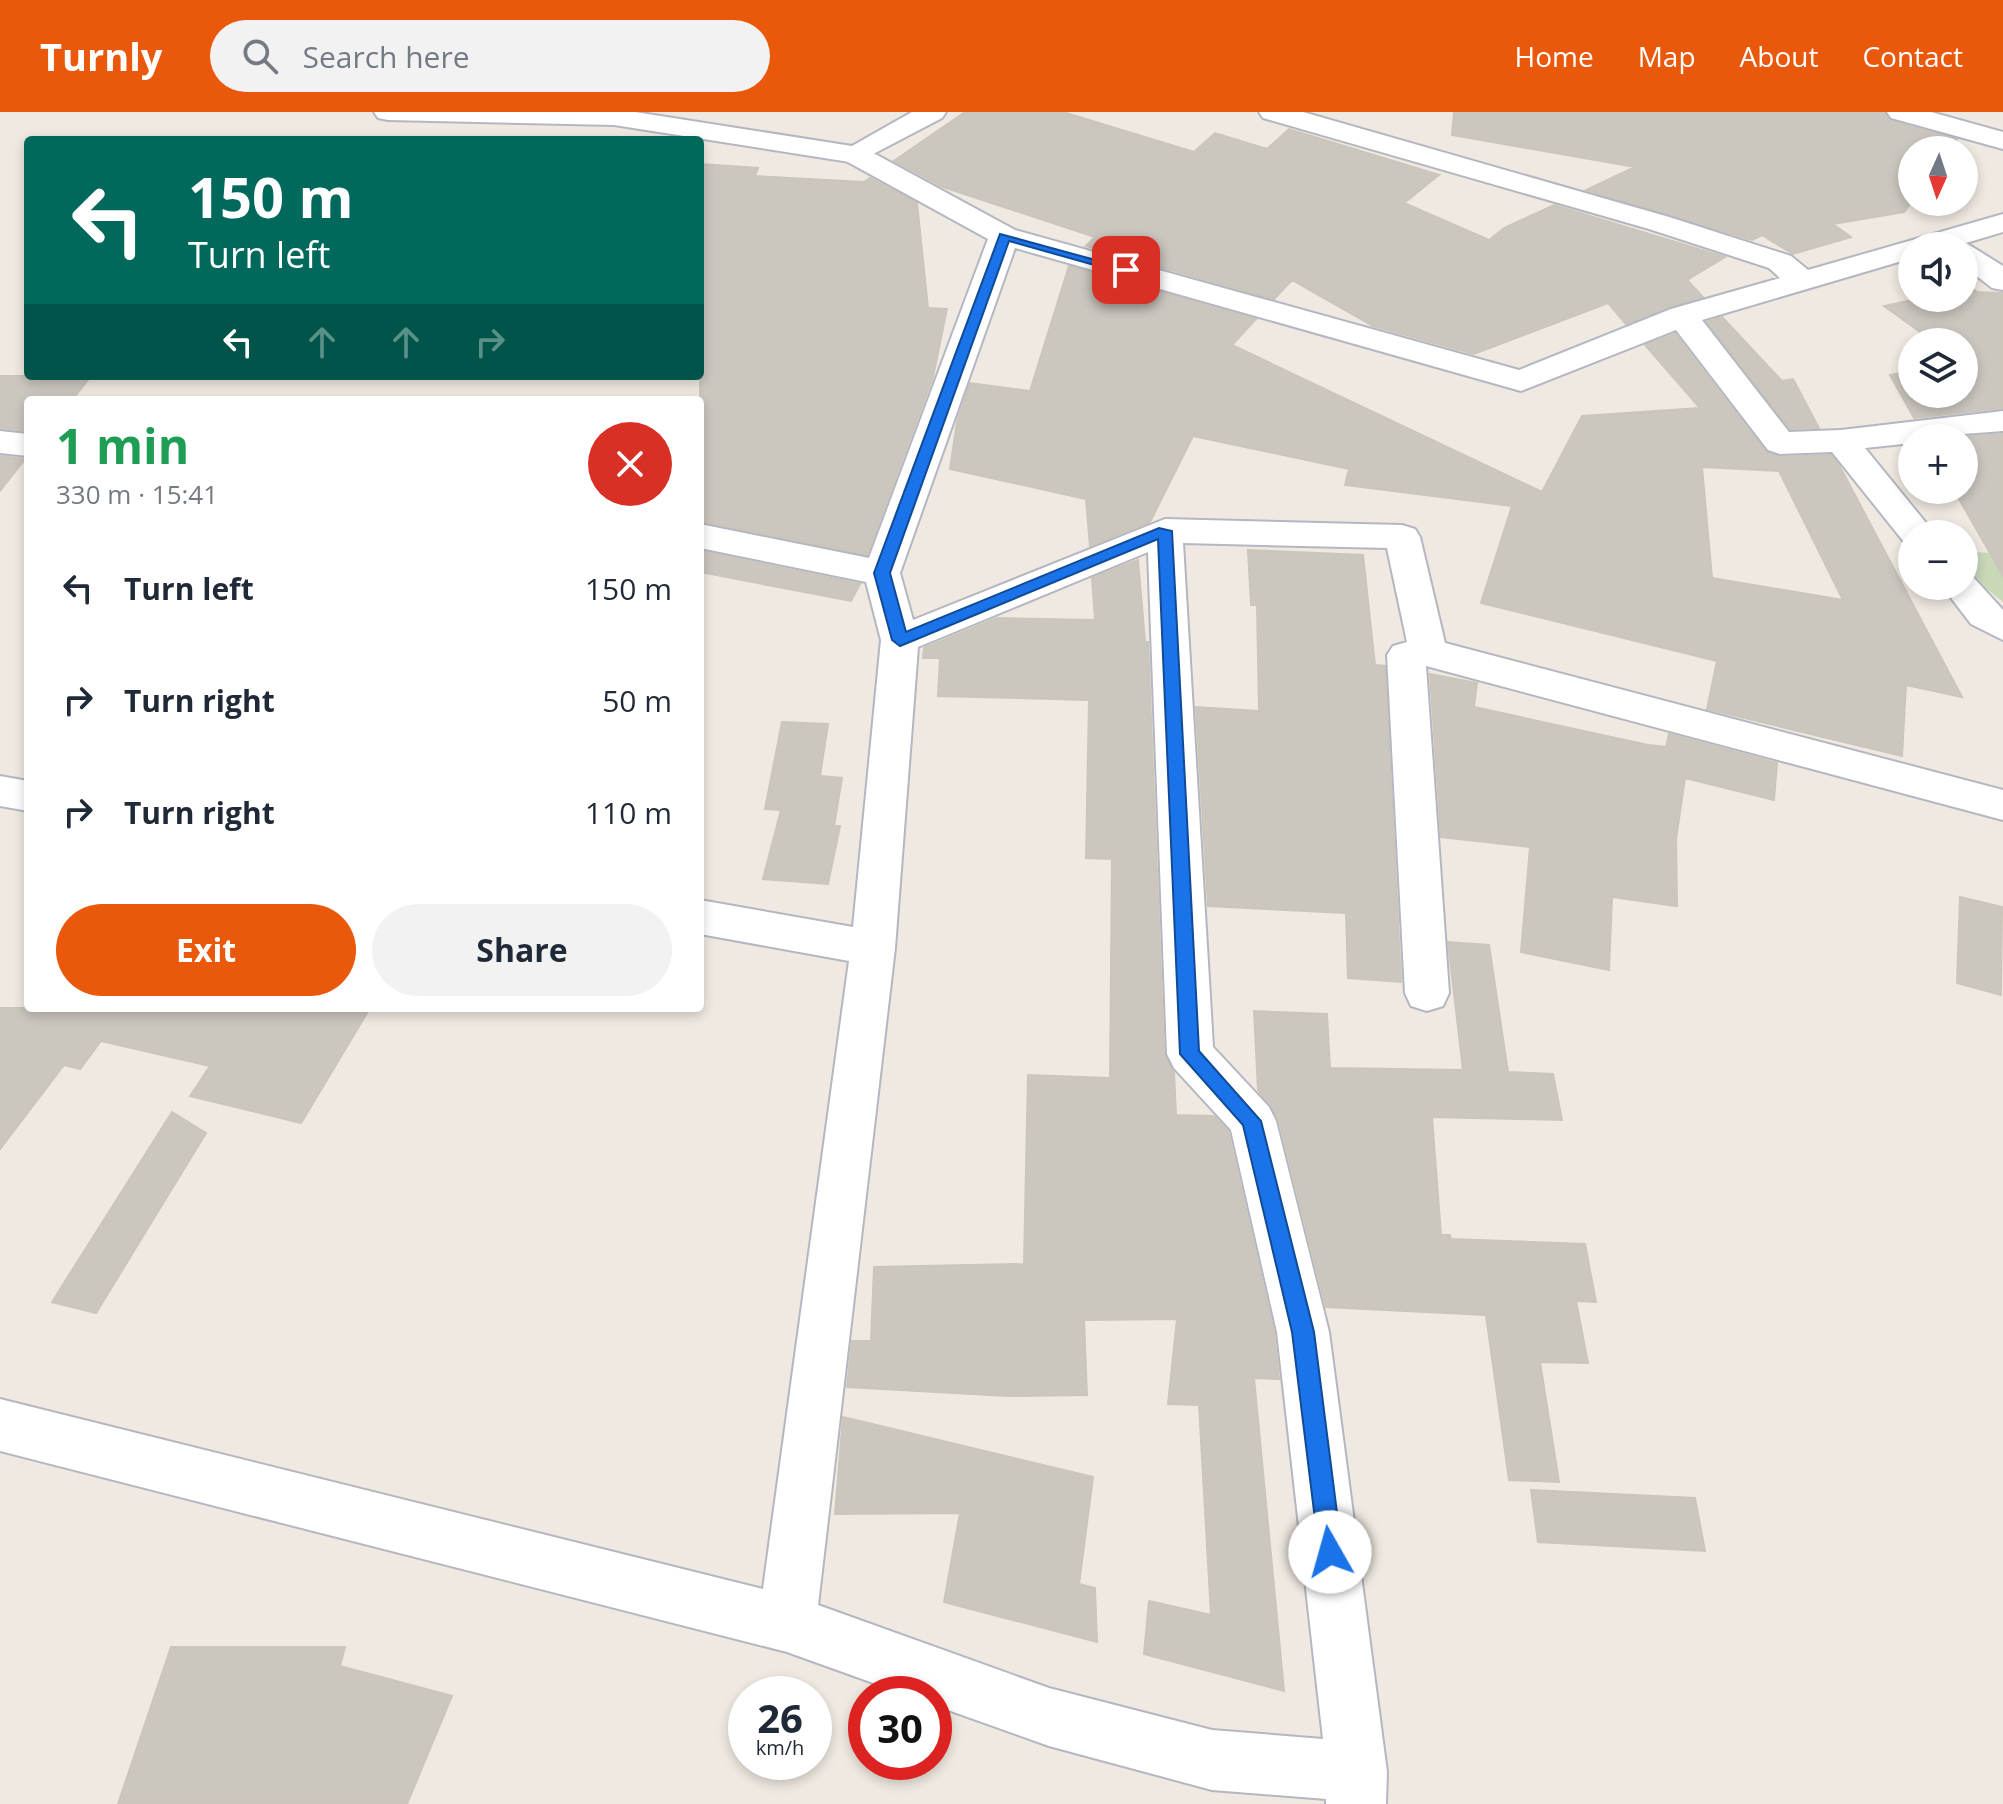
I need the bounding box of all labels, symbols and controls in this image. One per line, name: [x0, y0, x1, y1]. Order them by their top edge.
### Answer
search box: [210, 20, 770, 92]
text: Turnly: [40, 30, 162, 82]
icon: search: [238, 34, 282, 78]
text: Search here: [302, 36, 470, 77]
text: Home: [1515, 37, 1594, 75]
text: Map: [1638, 37, 1696, 75]
text: About: [1740, 37, 1818, 75]
text: Contact: [1862, 37, 1963, 75]
north arrow: [1898, 136, 1978, 216]
map controls: [1898, 136, 1978, 600]
text: 150 m: [188, 158, 354, 234]
icon: left: [56, 168, 160, 272]
text: Turn left: [188, 230, 330, 279]
button: sound: [1898, 232, 1978, 312]
pin: [1092, 236, 1160, 304]
icon: arrive: [1104, 248, 1148, 292]
icon: left: [216, 320, 260, 364]
icon: ahead: [300, 320, 344, 364]
icon: ahead: [384, 320, 428, 364]
icon: right: [468, 320, 512, 364]
button: layers: [1898, 328, 1978, 408]
text: 1 min: [56, 413, 189, 478]
button: close: [588, 422, 672, 506]
button: +: [1898, 424, 1978, 504]
text: 330 m · 15:41: [56, 476, 218, 512]
button: −: [1898, 520, 1978, 600]
icon: left: [56, 566, 100, 610]
text: Turn left: [124, 568, 254, 609]
text: 150 m: [585, 568, 672, 609]
icon: right: [56, 678, 100, 722]
text: Turn right: [124, 680, 275, 721]
text: 50 m: [602, 680, 672, 721]
icon: right: [56, 790, 100, 834]
text: Turn right: [124, 792, 275, 833]
text: 110 m: [585, 792, 672, 833]
button: Exit: [56, 904, 356, 996]
button: Share: [372, 904, 672, 996]
position arrow: [1288, 1510, 1372, 1594]
speed limit sign: 30: [848, 1676, 952, 1780]
text: 26: [757, 1690, 803, 1745]
text: km/h: [756, 1734, 804, 1761]

